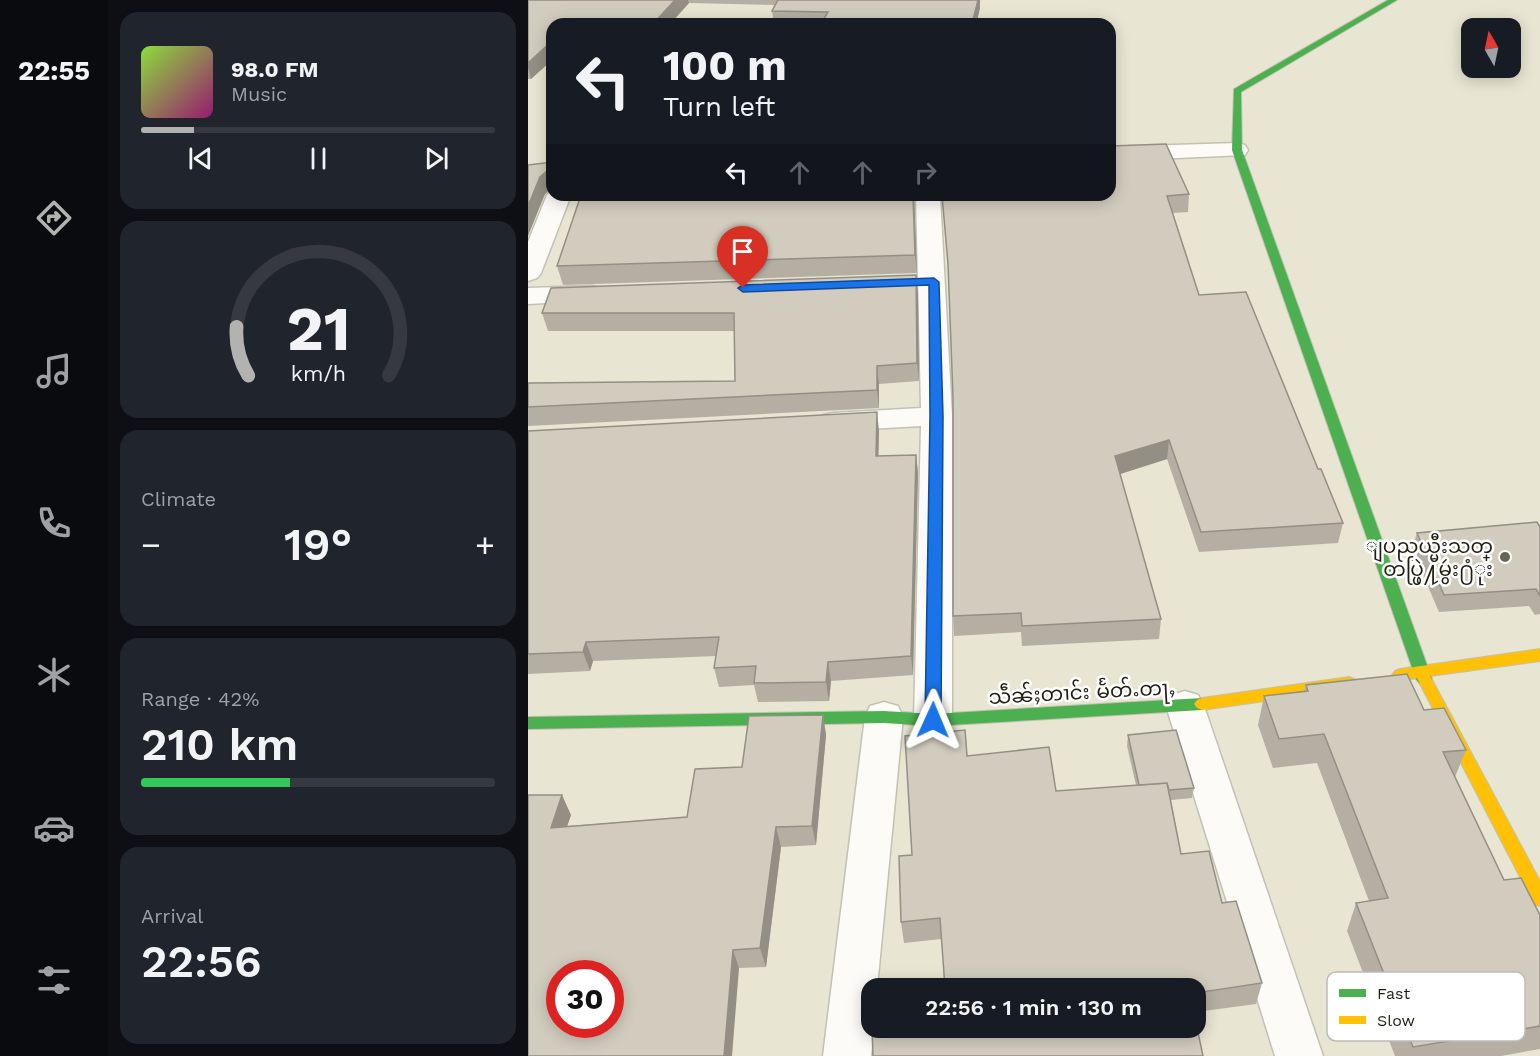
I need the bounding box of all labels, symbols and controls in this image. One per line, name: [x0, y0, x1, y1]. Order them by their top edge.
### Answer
north arrow: [1461, 18, 1521, 78]
map controls: [1461, 18, 1521, 78]
text: 100 m: [663, 41, 787, 90]
icon: left: [564, 42, 642, 120]
text: 22:55: [18, 55, 90, 87]
text: 98.0 FM: [231, 57, 318, 82]
text: Music: [231, 82, 287, 106]
text: Turn left: [663, 91, 775, 123]
icon: previous: [184, 142, 217, 175]
icon: pause: [302, 142, 335, 175]
icon: next: [420, 142, 453, 175]
icon: left: [720, 156, 753, 189]
icon: ahead: [783, 156, 816, 189]
icon: ahead: [846, 156, 879, 189]
icon: right: [909, 156, 942, 189]
icon: directions: [33, 197, 75, 239]
pin: [717, 226, 768, 288]
icon: arrive: [726, 235, 759, 268]
text: 21: [286, 292, 350, 365]
icon: music: [33, 350, 75, 392]
text: km/h: [290, 362, 346, 387]
text: Climate: [141, 487, 216, 511]
icon: phone: [33, 502, 75, 544]
text: 19°: [284, 518, 352, 571]
text: −: [141, 525, 161, 564]
text: +: [475, 525, 495, 564]
place label: ျပည္နယ္မီးသတ္ တပ္ဖြဲ႔မွဴး႐ံုး: [1366, 532, 1493, 586]
marker: ျပည္နယ္မီးသတ္ တပ္ဖြဲ႔မွဴး႐ံုး: [1498, 550, 1512, 564]
icon: climate: [33, 654, 75, 696]
street label: သဵၼ်ႈတၢင်း မႅတ်ႉတႃႇ: [988, 673, 1176, 713]
text: Range · 42%: [141, 687, 259, 711]
position arrow: [901, 688, 965, 752]
text: 210 km: [141, 718, 298, 771]
icon: car: [33, 807, 75, 849]
text: Arrival: [141, 904, 203, 928]
text: 22:56: [141, 935, 261, 988]
icon: filters: [33, 959, 75, 1001]
speed limit sign: 30: [546, 960, 624, 1038]
legend: [1327, 972, 1525, 1041]
text: Fast: [1377, 984, 1410, 1003]
text: 22:56 · 1 min · 130 m: [925, 995, 1142, 1020]
text: Slow: [1377, 1011, 1415, 1030]

